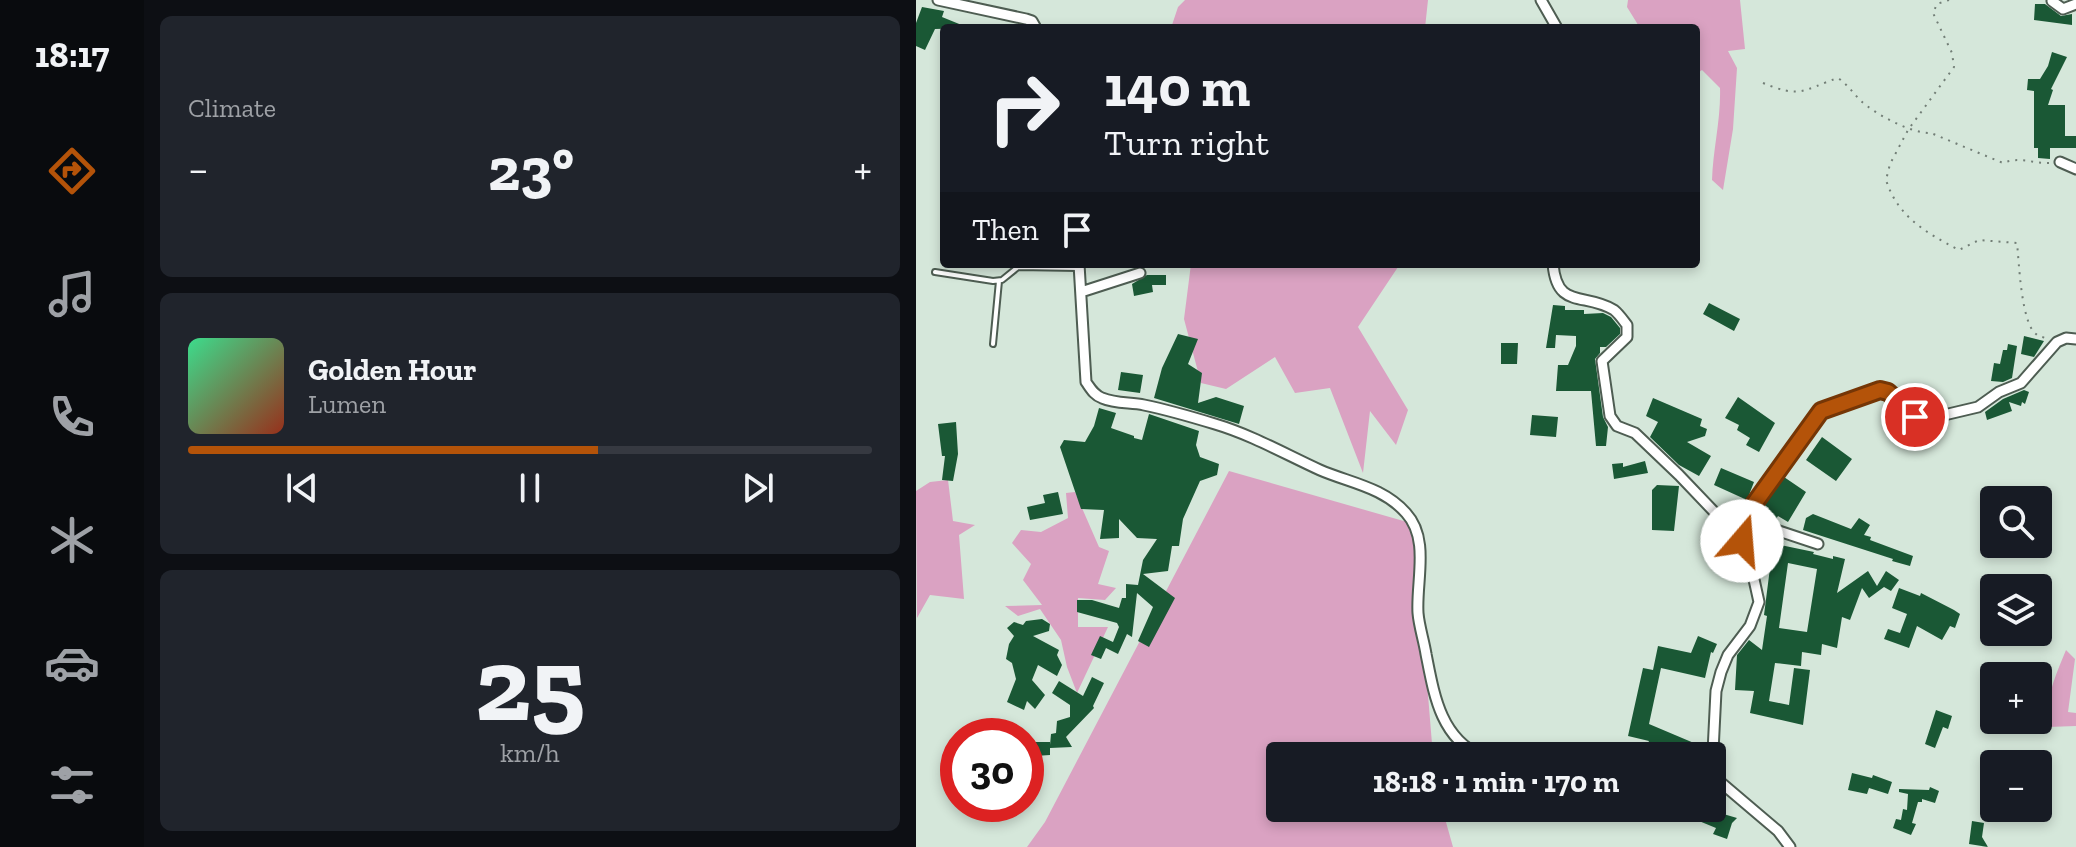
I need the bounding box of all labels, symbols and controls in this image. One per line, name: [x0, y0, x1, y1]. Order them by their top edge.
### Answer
text: 18:17: [35, 33, 109, 76]
text: 140 m: [1104, 53, 1250, 120]
icon: right: [972, 56, 1076, 160]
text: Climate: [188, 92, 276, 124]
text: Turn right: [1104, 121, 1269, 164]
text: 23°: [488, 133, 574, 205]
text: −: [188, 142, 209, 195]
text: +: [853, 142, 872, 195]
icon: directions: [44, 143, 100, 199]
icon: arrive: [1055, 208, 1099, 252]
text: Then: [972, 212, 1039, 248]
icon: music: [44, 266, 100, 322]
text: Golden Hour: [308, 352, 476, 388]
pin: [1881, 383, 1949, 451]
text: Lumen: [308, 388, 386, 420]
icon: phone: [44, 389, 100, 445]
icon: arrive: [1893, 395, 1937, 439]
icon: previous: [280, 466, 324, 510]
icon: pause: [508, 466, 552, 510]
icon: next: [736, 466, 780, 510]
map controls: [1980, 486, 2052, 822]
button: search: [1980, 486, 2052, 558]
position arrow: [1700, 499, 1784, 583]
icon: climate: [44, 512, 100, 568]
button: layers: [1980, 574, 2052, 646]
text: 25: [475, 622, 585, 747]
icon: car: [44, 635, 100, 691]
button: +: [1980, 662, 2052, 734]
speed limit sign: 30: [940, 718, 1044, 822]
text: km/h: [500, 737, 560, 769]
button: −: [1980, 750, 2052, 822]
icon: filters: [44, 757, 100, 813]
text: 18:18 · 1 min · 170 m: [1373, 764, 1619, 800]

